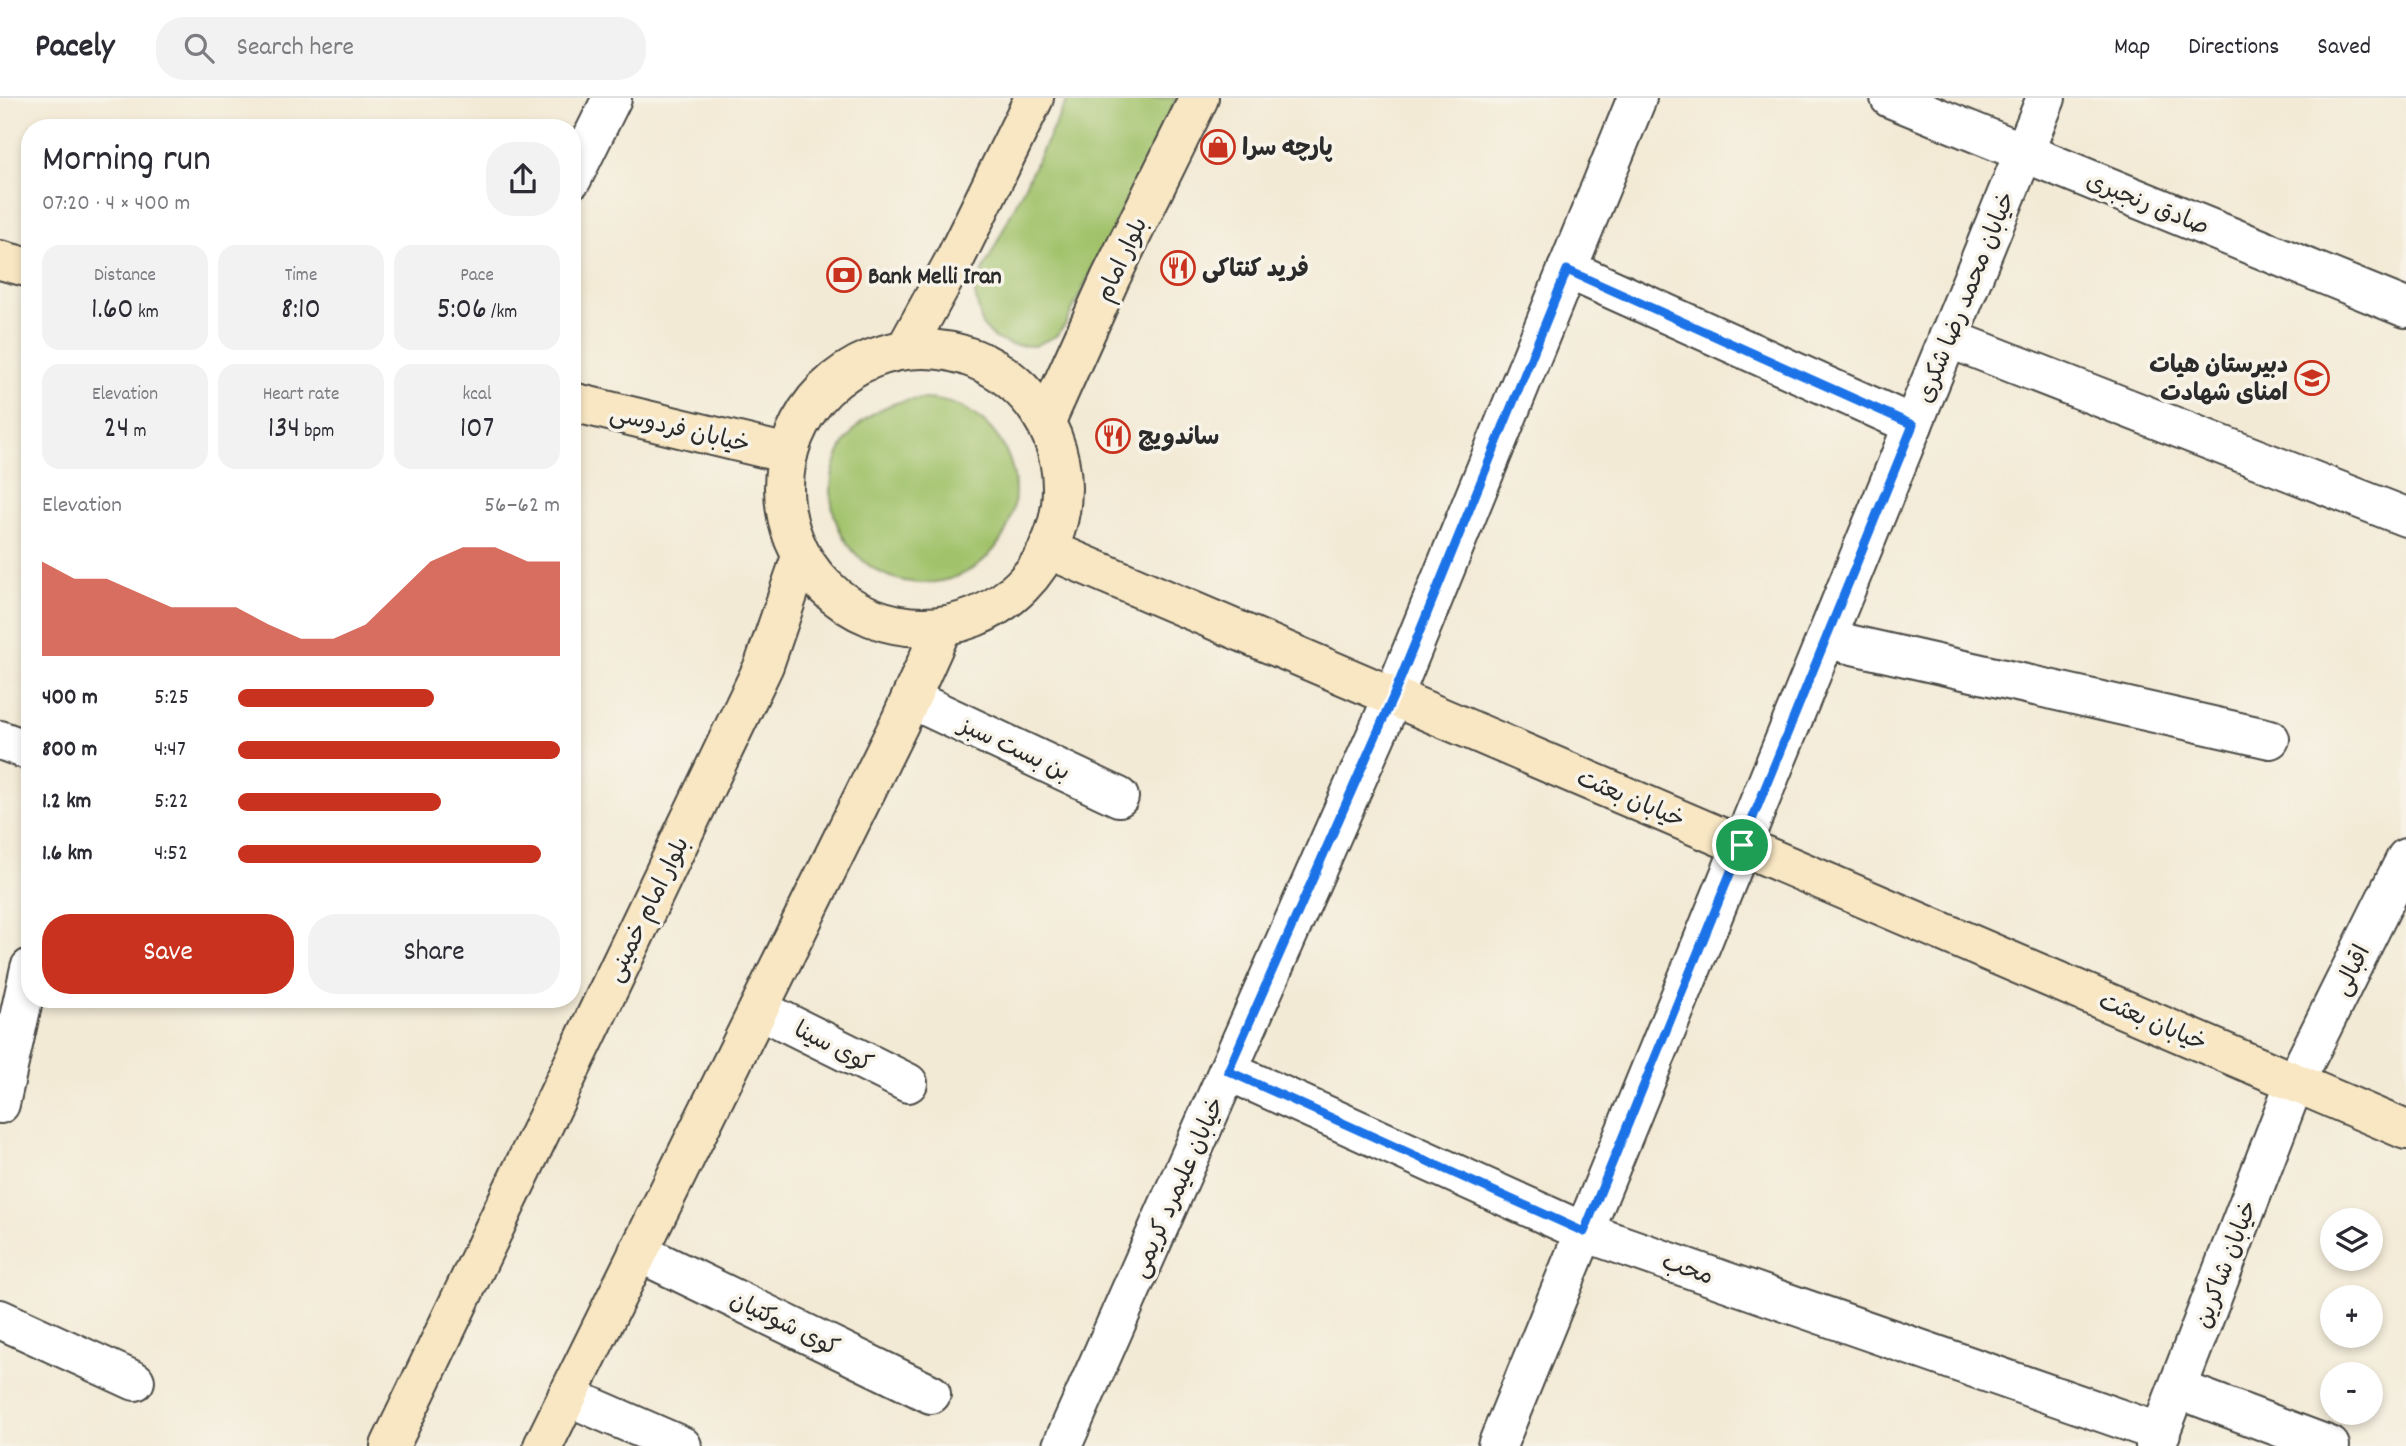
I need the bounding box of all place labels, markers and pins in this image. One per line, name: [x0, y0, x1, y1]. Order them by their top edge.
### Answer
shop icon: پارچه سرا: [1199, 128, 1237, 166]
place label: پارچه سرا: [1242, 133, 1333, 167]
restaurant icon: فرید کنتاکی: [1159, 249, 1197, 287]
place label: فرید کنتاکی: [1202, 254, 1309, 288]
bank icon: Bank Melli Iran: [825, 256, 863, 294]
place label: Bank Melli Iran: [868, 261, 1002, 295]
place label: دبیرستان هیات امنای شهادت: [2149, 350, 2288, 412]
school or university icon: دبیرستان هیات امنای شهادت: [2293, 359, 2331, 397]
restaurant icon: ساندویچ: [1094, 417, 1132, 455]
place label: ساندویچ: [1138, 422, 1219, 456]
pin: [1712, 815, 1772, 875]

